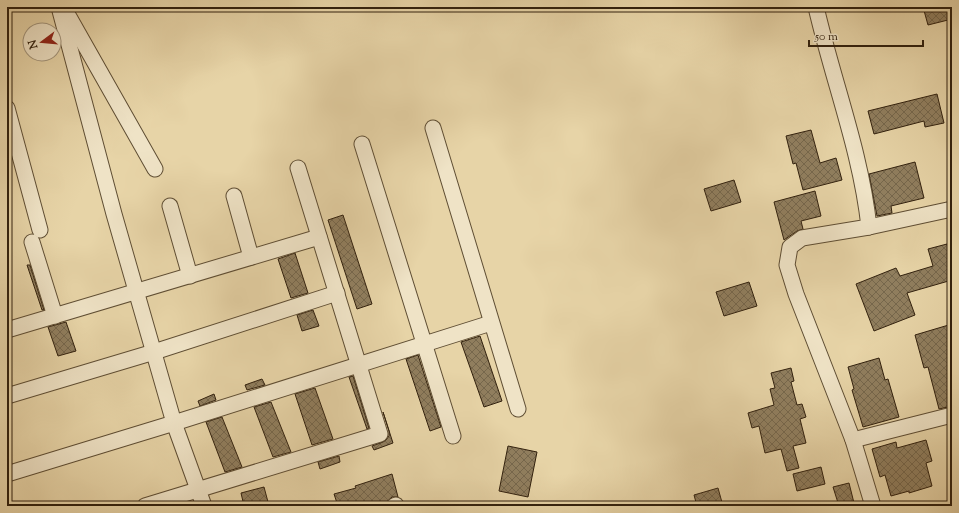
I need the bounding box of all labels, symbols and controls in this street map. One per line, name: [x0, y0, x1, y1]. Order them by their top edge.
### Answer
north arrow: [22, 22, 62, 62]
scale bar: [809, 22, 923, 48]
text: 50 m: [814, 28, 838, 46]
text: N: [24, 38, 43, 52]

